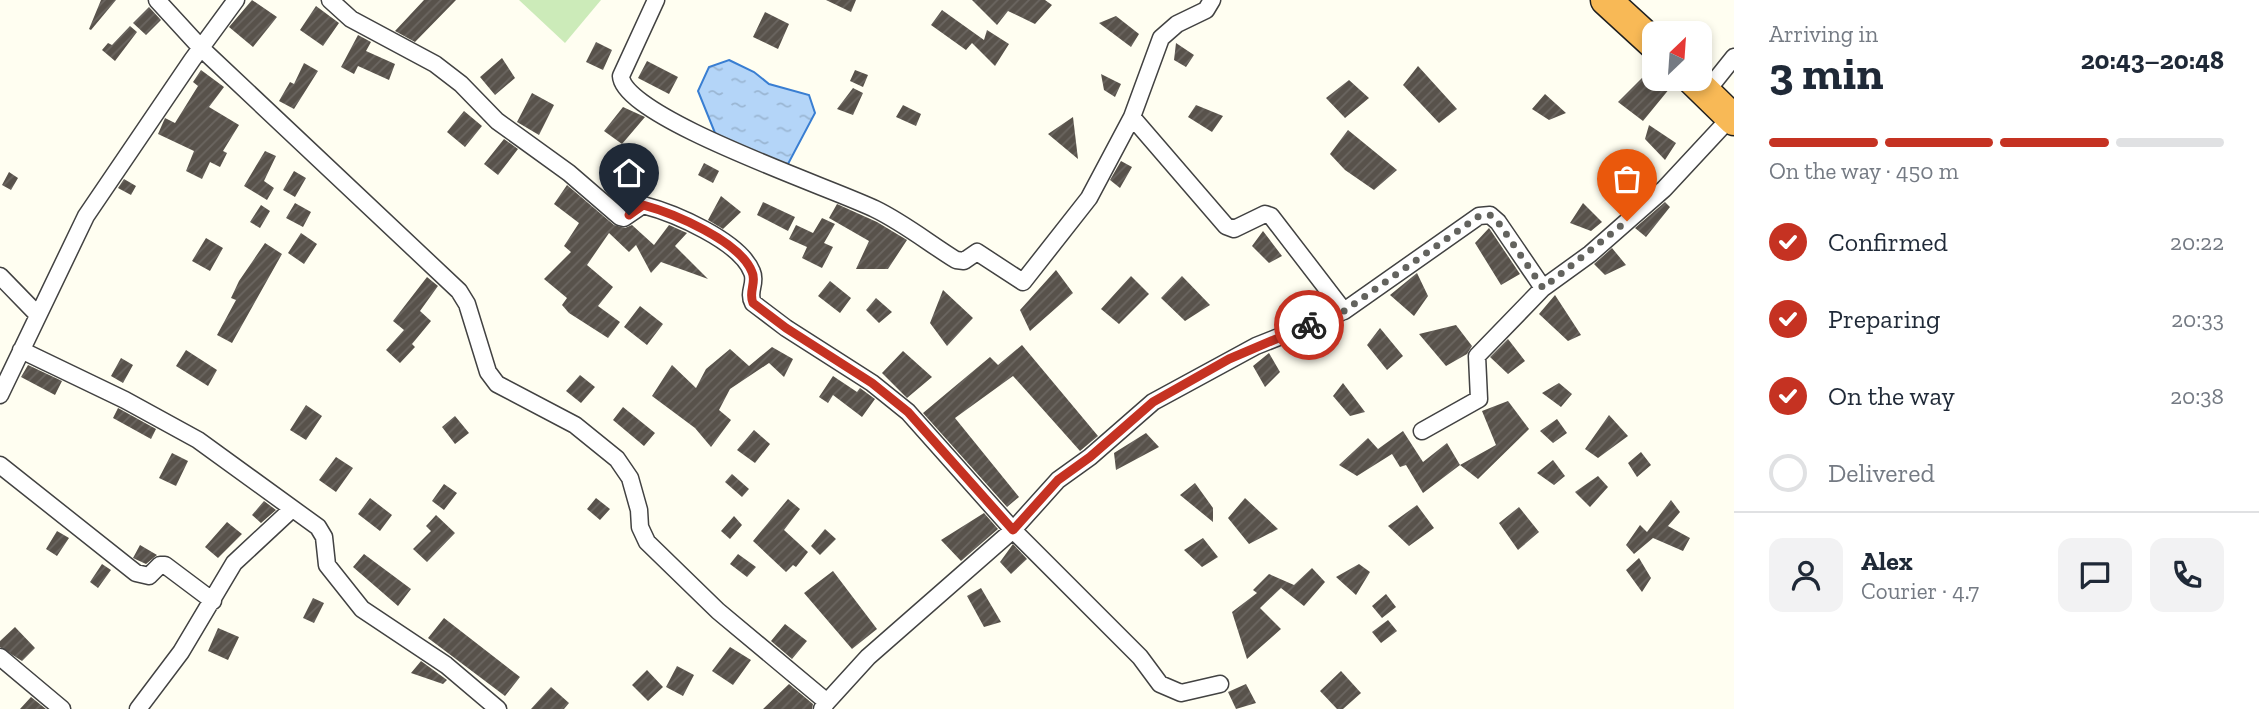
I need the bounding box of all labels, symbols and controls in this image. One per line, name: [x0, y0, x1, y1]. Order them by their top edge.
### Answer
text: Arriving in: [1769, 20, 1878, 48]
north arrow: [1642, 21, 1712, 91]
map controls: [1642, 21, 1712, 91]
text: 20:43–20:48: [2081, 44, 2224, 76]
text: 3 min: [1769, 46, 1883, 101]
pin: [599, 143, 659, 215]
pin: [1597, 149, 1657, 221]
icon: home: [610, 154, 648, 192]
text: On the way · 450 m: [1769, 157, 1959, 185]
icon: bag: [1608, 160, 1646, 198]
icon: check: [1769, 223, 1807, 261]
text: Confirmed: [1828, 226, 1948, 258]
text: 20:22: [2170, 228, 2224, 256]
courier: [1274, 290, 1344, 360]
icon: check: [1769, 300, 1807, 338]
text: Preparing: [1828, 303, 1940, 335]
text: 20:33: [2171, 305, 2224, 333]
icon: bike: [1290, 306, 1328, 344]
icon: check: [1769, 377, 1807, 415]
text: On the way: [1828, 380, 1955, 412]
text: 20:38: [2170, 382, 2224, 410]
text: Delivered: [1828, 457, 1935, 489]
button: person: [1769, 538, 1843, 612]
button: chat: [2058, 538, 2132, 612]
button: phone: [2150, 538, 2224, 612]
text: Alex: [1861, 545, 1913, 577]
text: Courier · 4.7: [1861, 577, 1979, 605]

